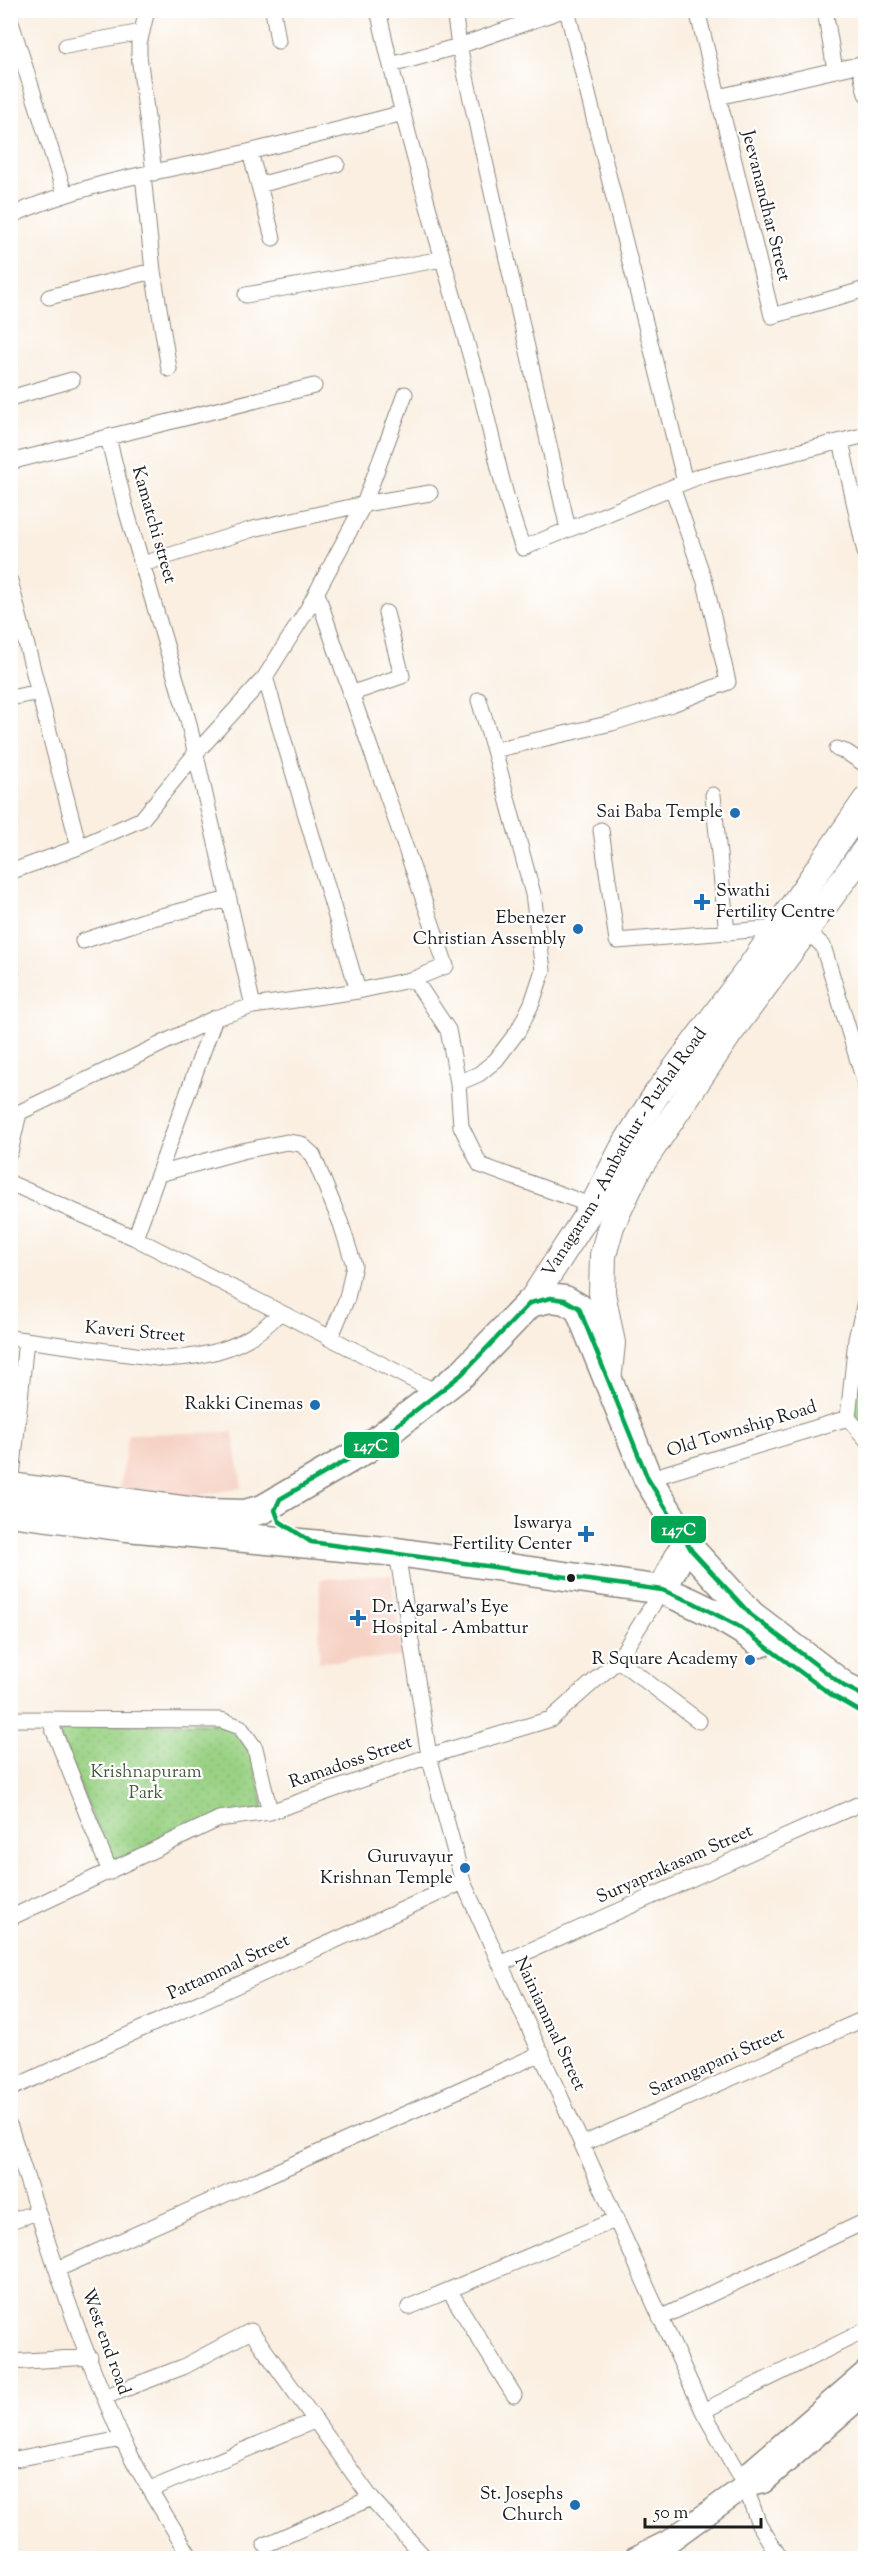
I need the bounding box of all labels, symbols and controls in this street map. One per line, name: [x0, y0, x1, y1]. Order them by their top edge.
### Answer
street label: Jeevanandhar Street: [733, 127, 796, 284]
street label: Kamatchi street: [124, 463, 182, 587]
place label: Sai Baba Temple: [596, 800, 723, 826]
marker: Sai Baba Temple: [728, 806, 742, 820]
place label: Swathi Fertility Centre: [716, 879, 835, 926]
marker: Swathi Fertility Centre: [693, 893, 711, 911]
place label: Ebenezer Christian Assembly: [413, 906, 566, 953]
marker: Ebenezer Christian Assembly: [571, 922, 585, 936]
street label: Vanagaram - Ambathur - Puzhal Road: [537, 1023, 714, 1283]
street label: Kaveri Street: [84, 1316, 186, 1350]
place label: Rakki Cinemas: [185, 1392, 303, 1418]
street label: Old Township Road: [664, 1395, 820, 1465]
marker: Rakki Cinemas: [308, 1398, 322, 1412]
line badge: 147C: [343, 1431, 400, 1459]
text: 147C: [354, 1436, 388, 1459]
place label: Iswarya Fertility Center: [453, 1511, 572, 1558]
line badge: 147C: [650, 1515, 707, 1544]
text: 147C: [662, 1520, 696, 1543]
marker: Iswarya Fertility Center: [577, 1525, 595, 1543]
unlabelled marker: [565, 1572, 577, 1584]
place label: Dr. Agarwal's Eye Hospital - Ambattur: [372, 1595, 528, 1642]
marker: Dr. Agarwal's Eye Hospital - Ambattur: [349, 1609, 367, 1627]
place label: R Square Academy: [592, 1647, 738, 1673]
marker: R Square Academy: [743, 1653, 757, 1667]
street label: Ramadoss Street: [286, 1730, 416, 1796]
park label: Krishnapuram Park: [90, 1760, 202, 1807]
street label: Suryaprakasam Street: [593, 1819, 757, 1911]
place label: Guruvayur Krishnan Temple: [320, 1845, 453, 1892]
marker: Guruvayur Krishnan Temple: [458, 1861, 472, 1875]
street label: Pattammal Street: [164, 1928, 294, 2008]
street label: Nainiammal Street: [507, 1953, 591, 2095]
street label: Sarangapani Street: [645, 2022, 789, 2104]
street label: West end road: [74, 2285, 136, 2399]
place label: St. Josephs Church: [480, 2482, 563, 2529]
scale bar: [645, 2491, 760, 2529]
marker: St. Josephs Church: [568, 2498, 582, 2512]
text: 50 m: [653, 2501, 689, 2527]

